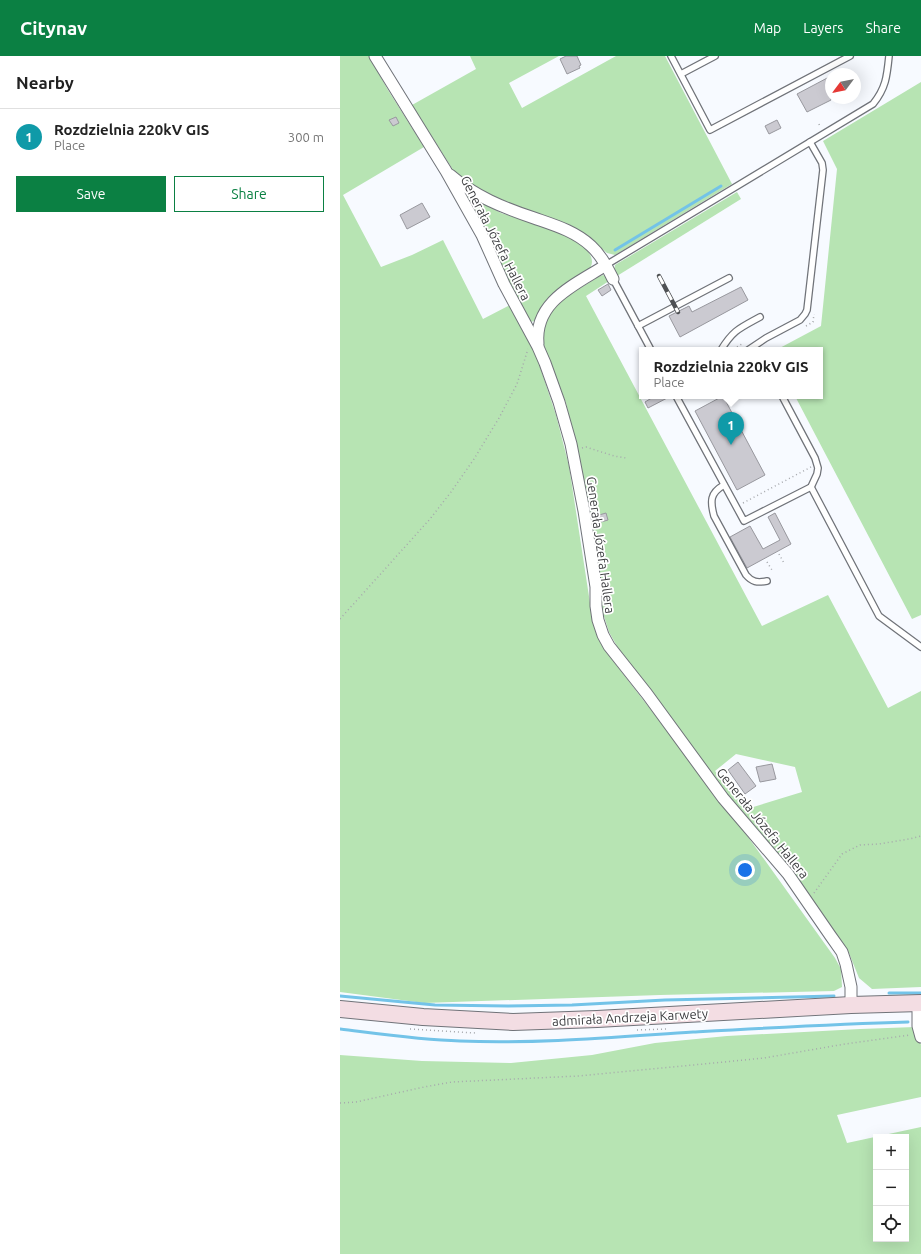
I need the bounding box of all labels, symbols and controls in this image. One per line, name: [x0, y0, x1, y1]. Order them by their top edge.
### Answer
text: Citynav: [20, 17, 87, 39]
text: Map: [754, 20, 781, 36]
text: Layers: [803, 20, 843, 36]
text: Share: [865, 20, 901, 36]
north arrow: [825, 68, 861, 104]
text: Nearby: [16, 73, 74, 92]
text: Rozdzielnia 220kV GIS: [54, 121, 209, 138]
text: 1: [25, 130, 33, 144]
text: 300 m: [288, 130, 324, 144]
text: Place: [54, 138, 85, 152]
street label: Generała Józefa Hallera: [458, 173, 534, 303]
button: Save: [16, 176, 166, 212]
button: Share: [174, 176, 324, 212]
popup: [639, 347, 823, 399]
text: Rozdzielnia 220kV GIS: [653, 358, 809, 375]
text: Place: [653, 375, 684, 389]
pin: 1: [718, 412, 744, 445]
street label: Generała Józefa Hallera: [584, 476, 618, 614]
street label: Generała Józefa Hallera: [714, 765, 812, 881]
your location: [735, 860, 755, 880]
street label: admirała Andrzeja Karwety: [552, 1006, 708, 1028]
map controls: [873, 1134, 909, 1242]
button: +: [873, 1134, 909, 1170]
button: −: [873, 1170, 909, 1206]
button: locate: [873, 1206, 909, 1242]

